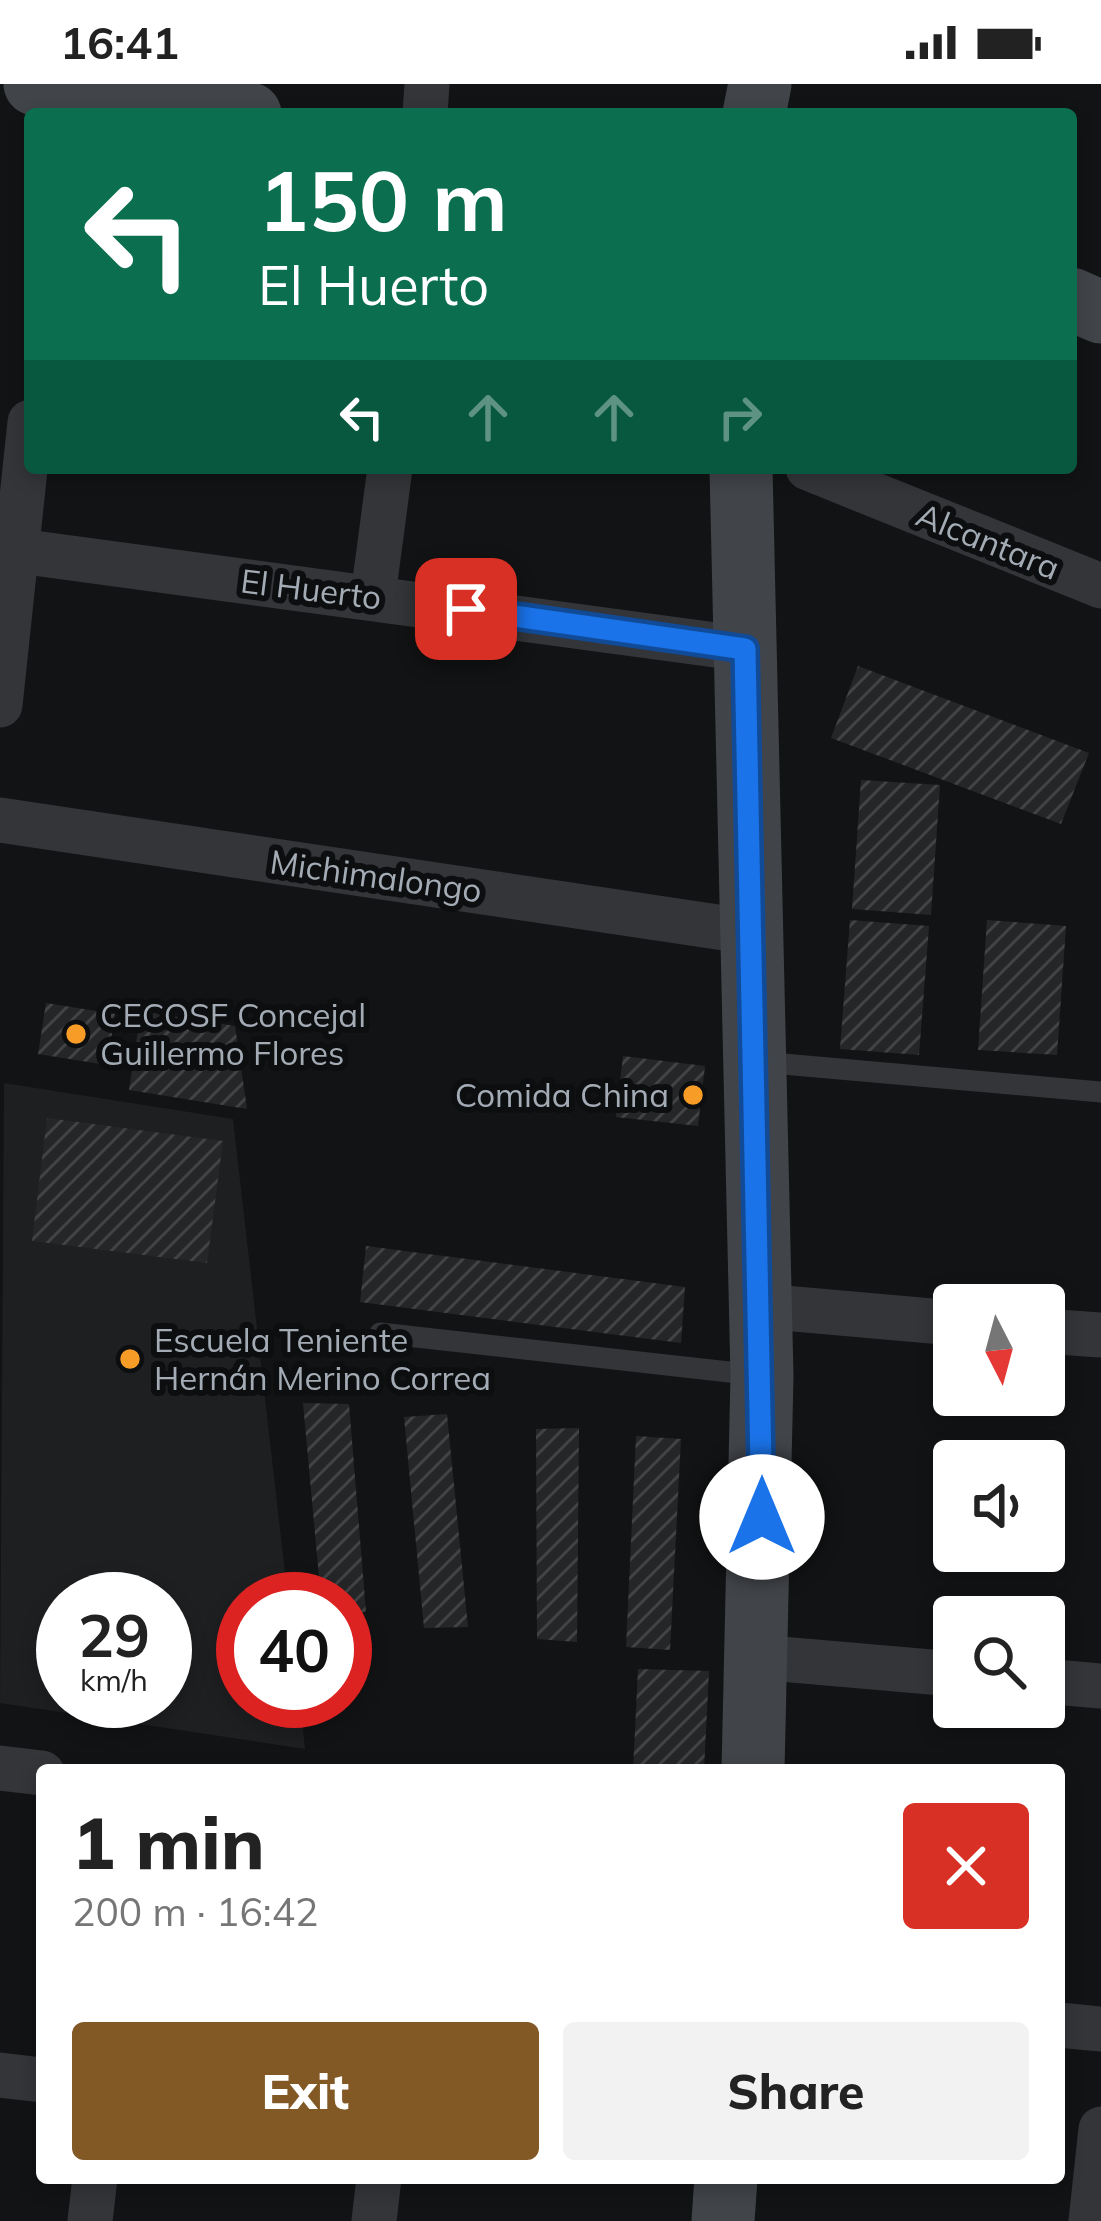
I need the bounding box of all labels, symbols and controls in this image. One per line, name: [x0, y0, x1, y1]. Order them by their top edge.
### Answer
text: 16:41: [60, 14, 179, 70]
text: 150 m: [258, 147, 508, 252]
icon: left: [60, 156, 216, 312]
text: El Huerto: [258, 251, 489, 319]
icon: left: [329, 384, 395, 450]
icon: ahead: [455, 384, 521, 450]
icon: ahead: [581, 384, 647, 450]
icon: right: [707, 384, 773, 450]
street label: Alcantara: [911, 493, 1066, 588]
pin: [415, 558, 517, 660]
street label: El Huerto: [238, 560, 384, 617]
icon: arrive: [433, 576, 499, 642]
street label: Michimalongo: [268, 840, 485, 911]
place label: CECOSF Concejal Guillermo Flores: [100, 994, 366, 1073]
marker: CECOSF Concejal Guillermo Flores: [63, 1021, 89, 1047]
place label: Comida China: [455, 1074, 669, 1115]
marker: Comida China: [680, 1082, 706, 1108]
north arrow: [933, 1284, 1065, 1416]
map controls: [933, 1284, 1065, 1728]
place label: Escuela Teniente Hernán Merino Correa: [154, 1319, 491, 1398]
marker: Escuela Teniente Hernán Merino Correa: [117, 1346, 143, 1372]
button: sound: [933, 1440, 1065, 1572]
position arrow: [699, 1454, 825, 1580]
speed limit sign: 40: [216, 1572, 372, 1728]
button: search: [933, 1596, 1065, 1728]
text: 29: [78, 1597, 150, 1672]
text: km/h: [80, 1661, 148, 1699]
text: 1 min: [72, 1797, 265, 1887]
button: close: [903, 1803, 1029, 1929]
text: 200 m · 16:42: [72, 1887, 318, 1936]
button: Exit: [72, 2022, 539, 2160]
button: Share: [563, 2022, 1029, 2160]

